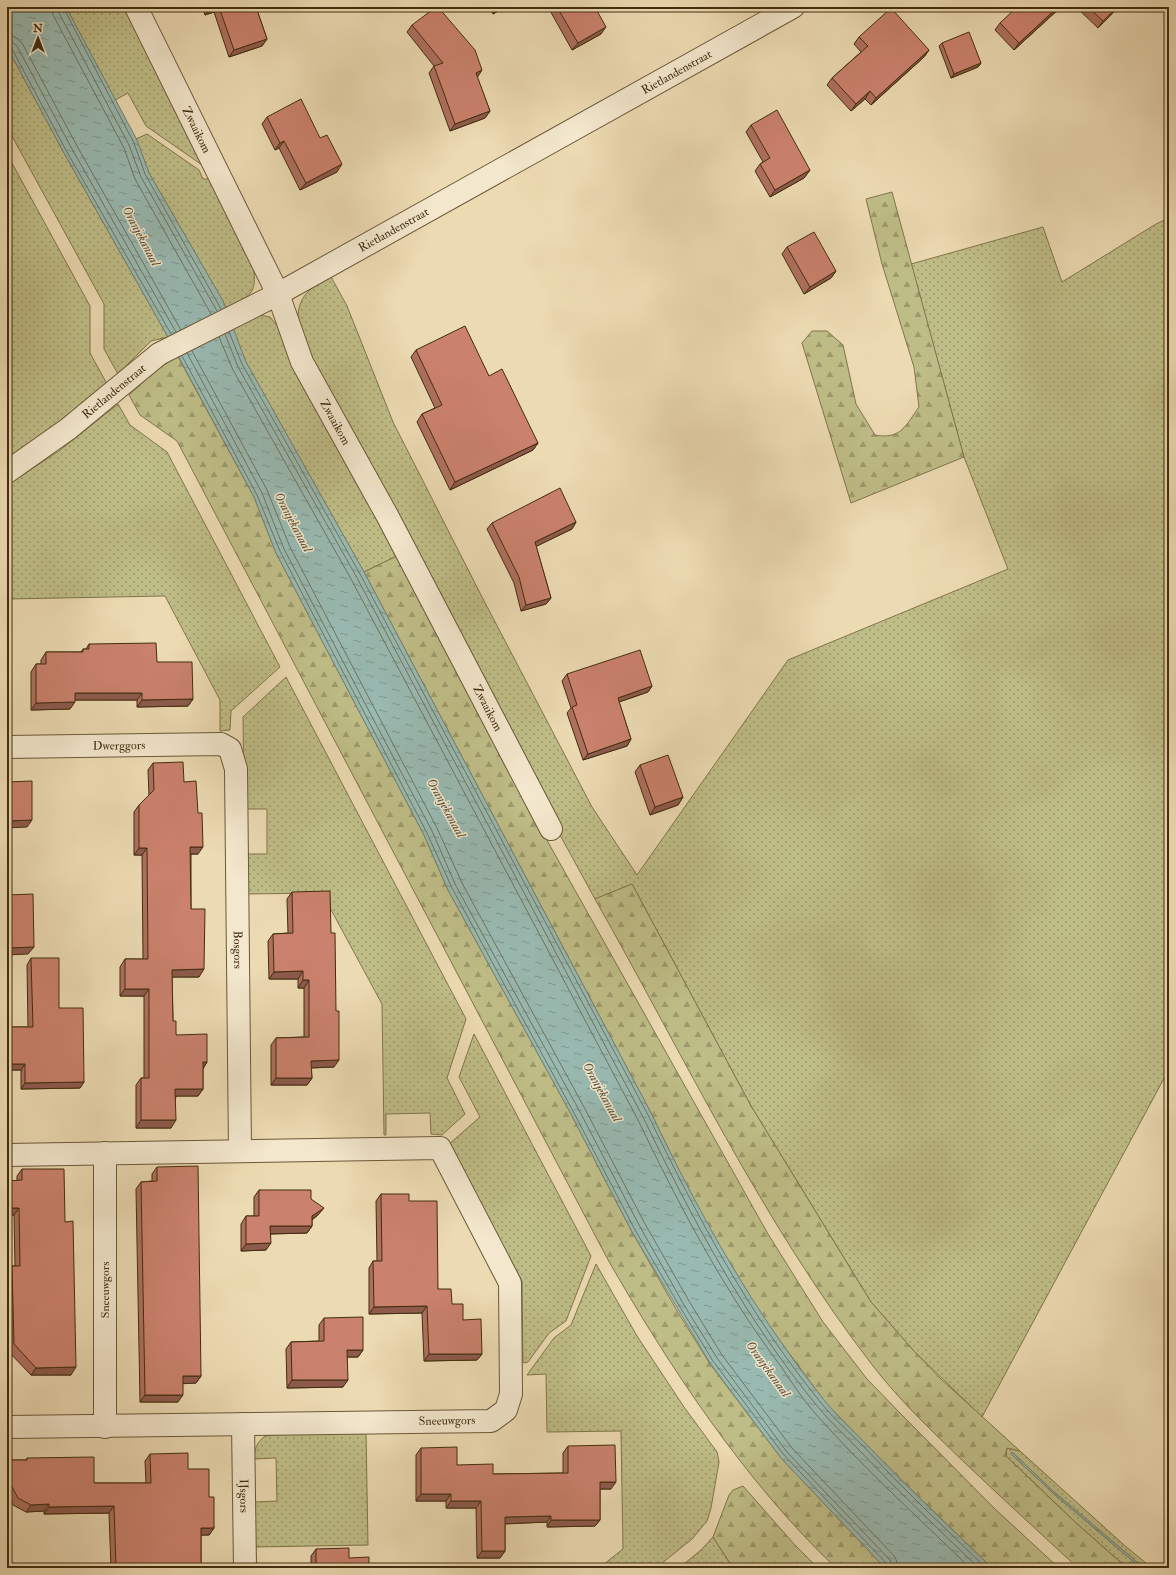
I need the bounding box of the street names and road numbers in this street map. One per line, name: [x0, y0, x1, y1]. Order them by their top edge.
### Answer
street label: Rietlandenstraat: [639, 46, 714, 98]
street label: Zwaaikom: [179, 104, 215, 156]
street label: Rietlandenstraat: [356, 204, 431, 255]
street label: Rietlandenstraat: [79, 361, 149, 422]
street label: Zwaaikom: [317, 397, 354, 448]
street label: Zwaaikom: [470, 682, 506, 734]
street label: Dwerggors: [93, 738, 145, 753]
street label: Bosgors: [230, 931, 246, 969]
street label: Sneeuwgors: [98, 1262, 113, 1318]
street label: Sneeuwgors: [419, 1413, 475, 1429]
street label: IJsgors: [236, 1479, 252, 1513]

